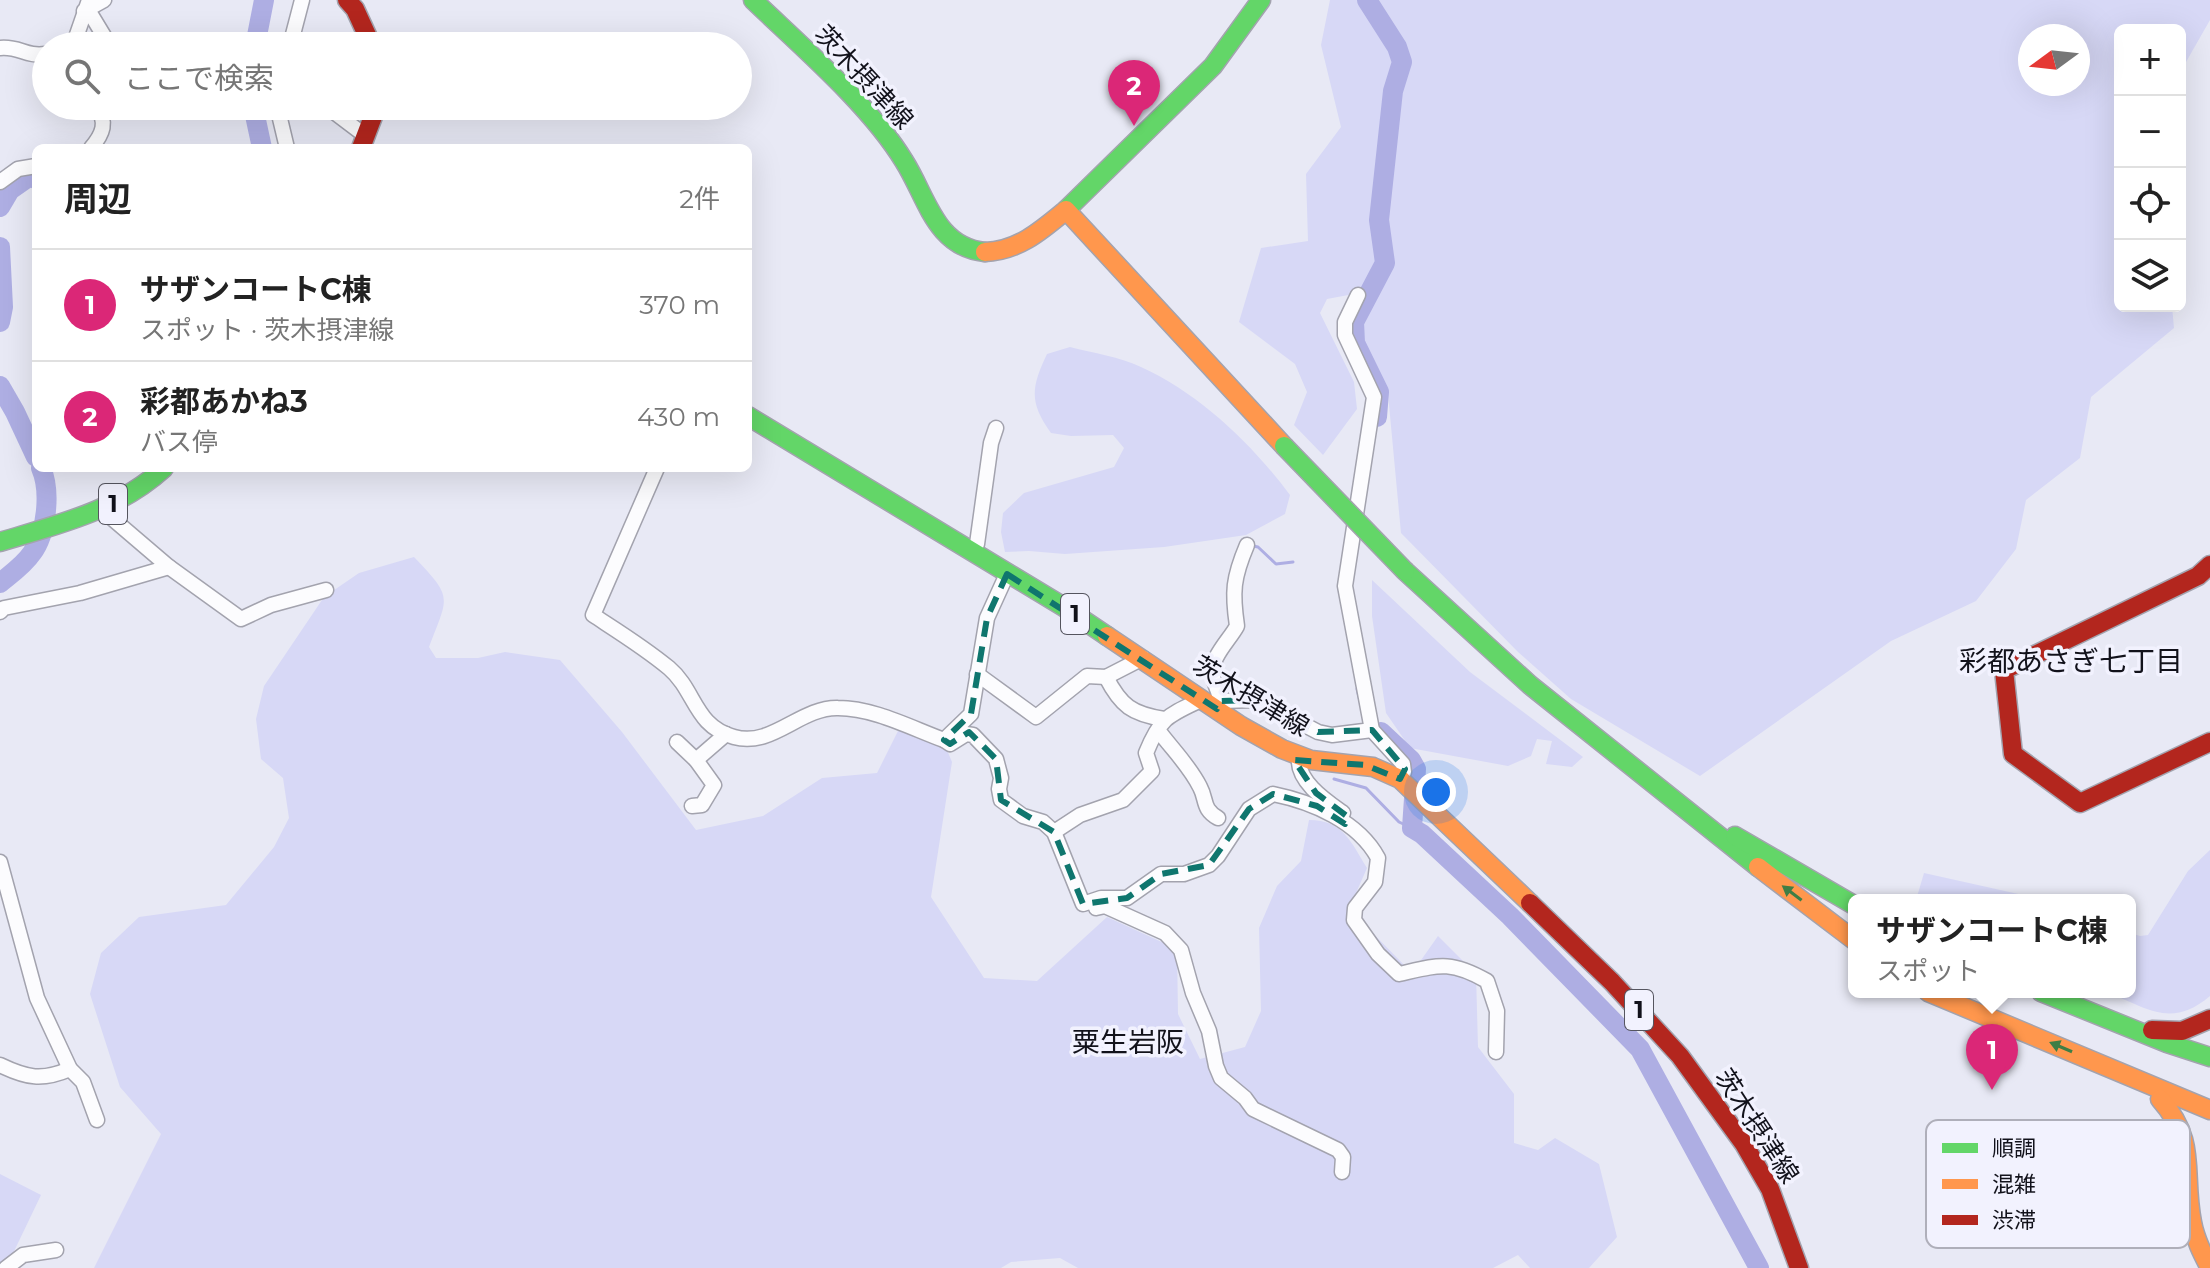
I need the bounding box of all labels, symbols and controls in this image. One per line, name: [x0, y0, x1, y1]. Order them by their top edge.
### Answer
street label: 茨木摂津線: [808, 19, 920, 135]
north arrow: [2018, 24, 2090, 96]
map controls: [2114, 24, 2186, 312]
button: +: [2114, 24, 2186, 96]
search box: [32, 32, 752, 120]
icon: search: [60, 54, 104, 98]
text: ここで検索: [124, 60, 274, 97]
pin: 2: [1108, 60, 1160, 126]
button: −: [2114, 96, 2186, 168]
button: locate: [2114, 168, 2186, 240]
text: 周辺: [64, 178, 132, 220]
text: 2件: [679, 183, 720, 215]
button: layers: [2114, 240, 2186, 312]
text: サザンコートC棟: [140, 271, 372, 308]
text: 1: [85, 289, 95, 321]
text: 370 m: [639, 289, 720, 321]
text: スポット · 茨木摂津線: [140, 314, 394, 346]
text: 彩都あかね3: [140, 383, 308, 420]
text: 2: [82, 401, 98, 433]
text: 430 m: [637, 401, 720, 433]
text: バス停: [140, 426, 218, 458]
road number: 1: [99, 484, 127, 524]
road number: 1: [1061, 594, 1089, 634]
district label: 彩都あさぎ七丁目: [1959, 644, 2183, 678]
street label: 茨木摂津線: [1187, 649, 1315, 743]
your location: [1416, 772, 1456, 812]
one-way arrow: [1782, 886, 1802, 902]
popup: [1848, 894, 2136, 998]
text: サザンコートC棟: [1876, 912, 2108, 949]
text: スポット: [1876, 955, 1980, 987]
road number: 1: [1625, 990, 1653, 1030]
pin: 1: [1966, 1024, 2018, 1090]
district label: 粟生岩阪: [1072, 1025, 1184, 1059]
one-way arrow: [2049, 1041, 2072, 1054]
street label: 茨木摂津線: [1708, 1063, 1806, 1189]
legend: [1926, 1120, 2190, 1248]
text: 順調: [1992, 1135, 2036, 1162]
text: 混雑: [1992, 1171, 2036, 1198]
text: 渋滞: [1992, 1207, 2036, 1234]

